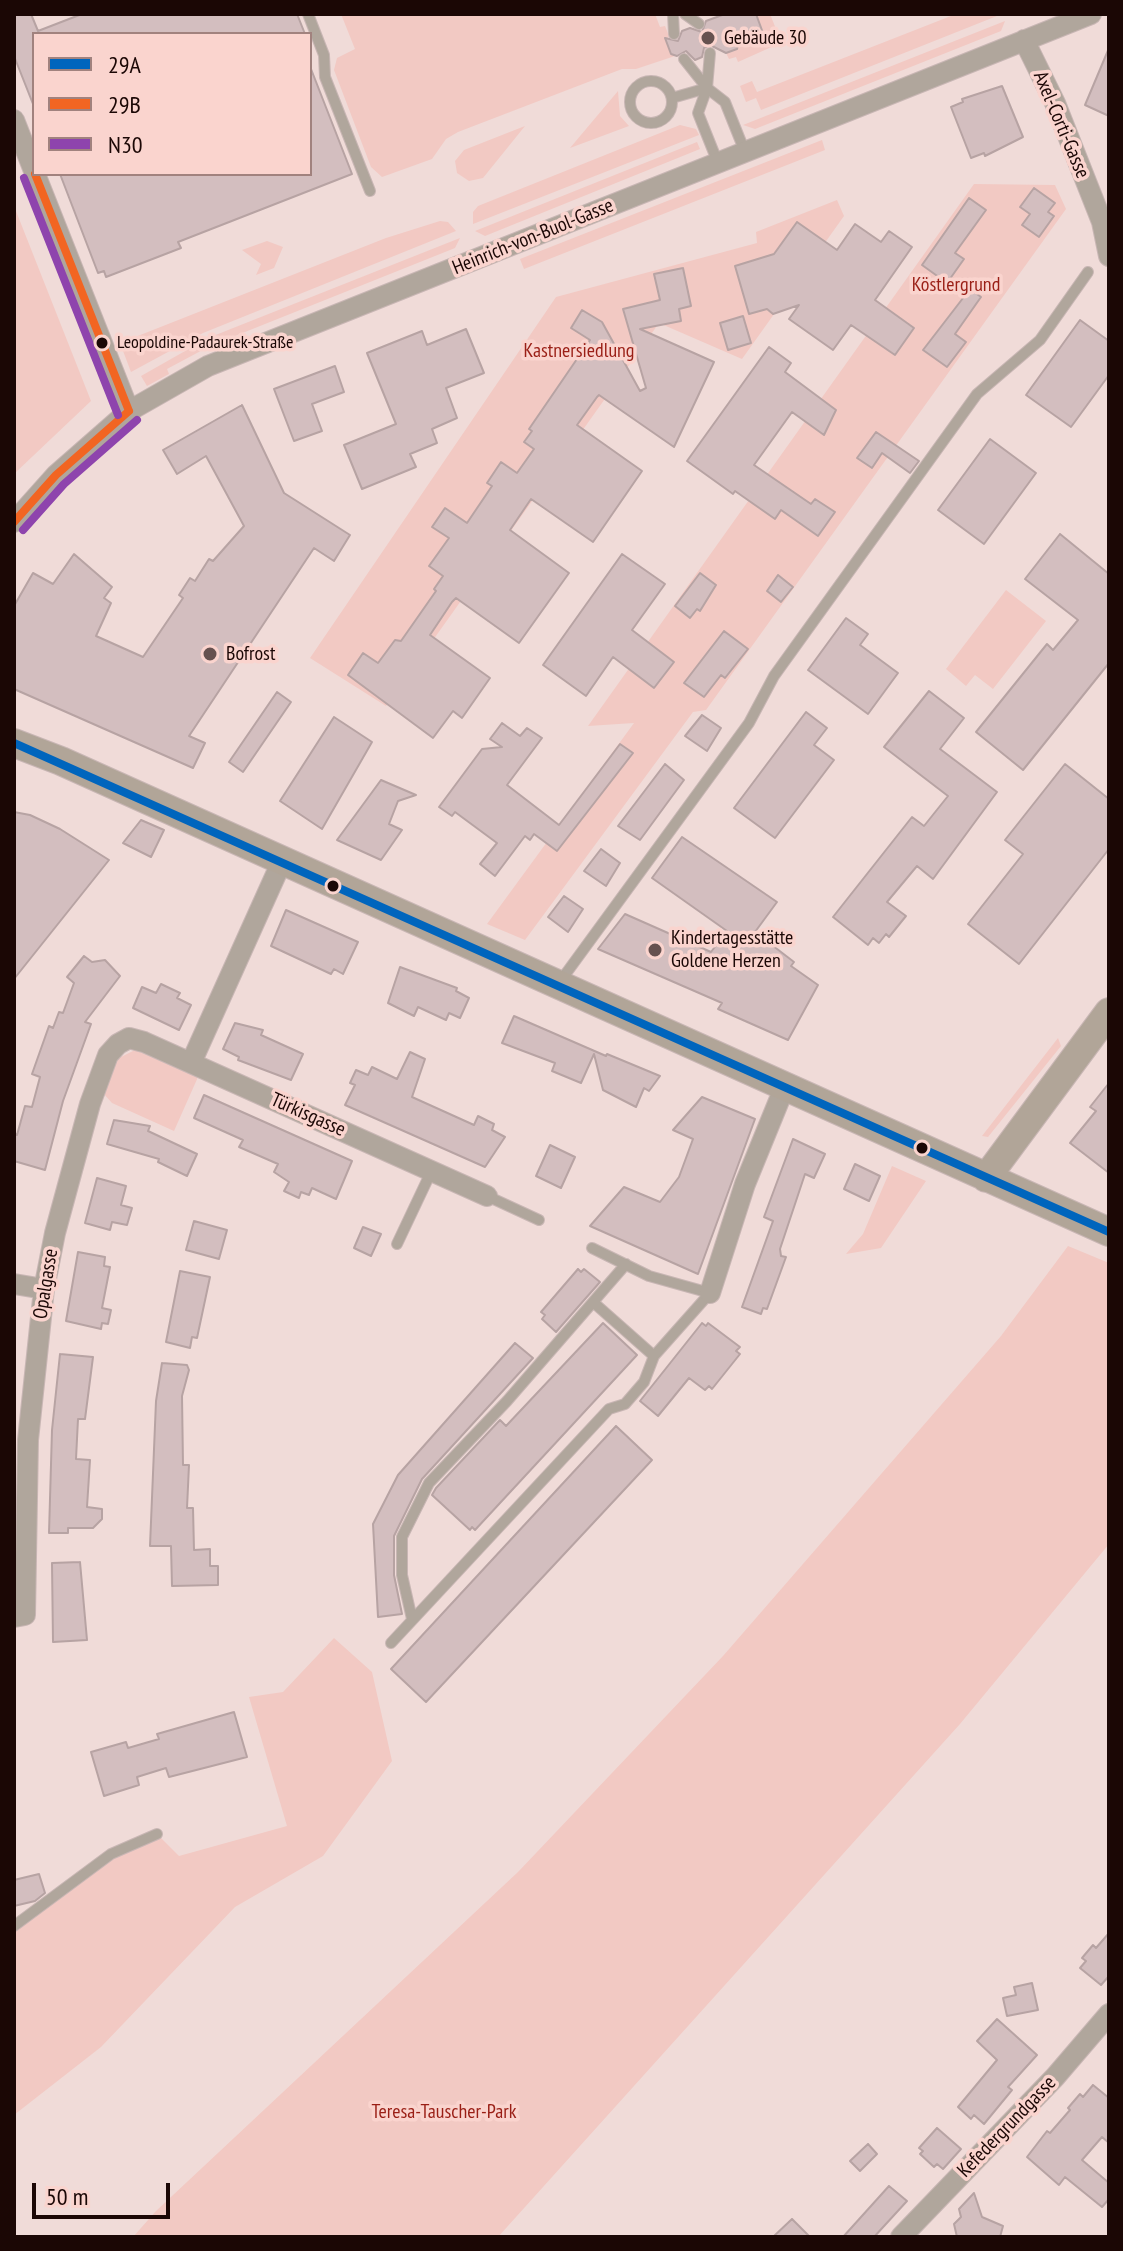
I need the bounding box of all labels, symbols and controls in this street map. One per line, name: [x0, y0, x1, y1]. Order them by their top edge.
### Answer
place label: Gebäude 30: [724, 26, 807, 50]
marker: Gebäude 30: [699, 29, 717, 47]
legend: [32, 32, 312, 176]
text: 29A: [108, 49, 141, 80]
street label: Axel-Corti-Gasse: [1028, 68, 1094, 182]
text: 29B: [108, 89, 141, 120]
text: N30: [108, 129, 143, 160]
street label: Heinrich-von-Buol-Gasse: [449, 194, 617, 280]
park label: Köstlergrund: [912, 273, 1000, 297]
place label: Leopoldine-Padaurek-Straße: [117, 332, 293, 354]
marker: Leopoldine-Padaurek-Straße: [94, 335, 110, 351]
park label: Kastnersiedlung: [524, 339, 634, 363]
place label: Bofrost: [226, 642, 275, 666]
marker: Bofrost: [201, 645, 219, 663]
unlabelled marker: [325, 878, 341, 894]
place label: Kindertagesstätte Goldene Herzen: [671, 926, 793, 973]
marker: Kindertagesstätte Goldene Herzen: [646, 941, 664, 959]
street label: Türkisgasse: [267, 1088, 349, 1142]
unlabelled marker: [914, 1140, 930, 1156]
street label: Opalgasse: [29, 1247, 63, 1321]
street label: Kefedergrundgasse: [953, 2071, 1061, 2183]
park label: Teresa-Tauscher-Park: [372, 2100, 516, 2124]
scale bar: [36, 2167, 174, 2217]
text: 50 m: [46, 2181, 88, 2212]

